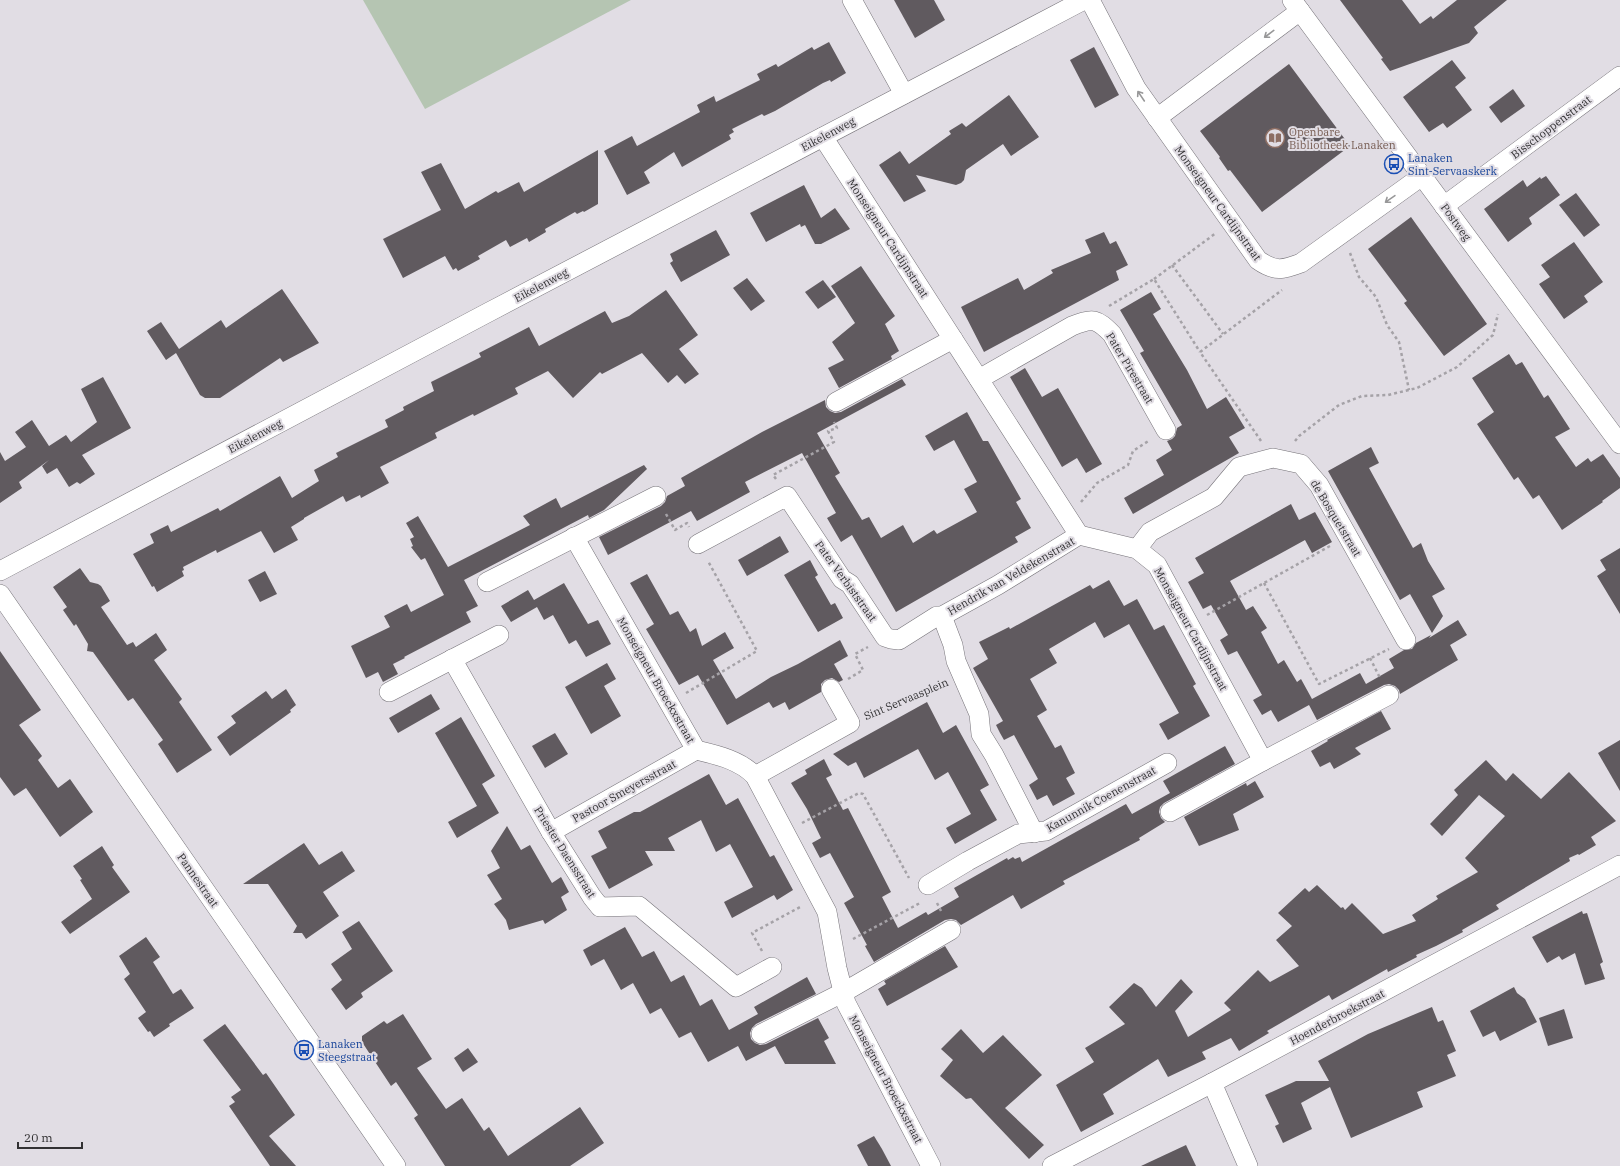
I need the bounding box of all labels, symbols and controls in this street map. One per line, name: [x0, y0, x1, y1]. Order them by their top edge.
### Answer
one-way arrow: [1263, 30, 1274, 38]
one-way arrow: [1137, 91, 1145, 102]
street label: Bisschoppenstraat: [1508, 92, 1594, 162]
street label: Eikelenweg: [799, 114, 857, 154]
place label: Openbare Bibliotheek Lanaken: [1289, 125, 1396, 152]
library icon: Openbare Bibliotheek Lanaken: [1264, 127, 1286, 149]
street label: Monseigneur Cardijnstraat: [1171, 143, 1265, 263]
place label: Lanaken Sint-Servaaskerk: [1408, 151, 1497, 178]
bus stop icon: Lanaken Sint-Servaaskerk: [1383, 153, 1405, 175]
street label: Monseigneur Cardijnstraat: [844, 176, 932, 300]
one-way arrow: [1385, 195, 1396, 203]
street label: Postweg: [1438, 201, 1474, 243]
street label: Eikelenweg: [512, 265, 570, 305]
street label: Pater Pirestraat: [1103, 330, 1157, 406]
street label: Eikelenweg: [226, 416, 284, 456]
street label: de Bosquetstraat: [1308, 477, 1364, 559]
street label: Hendrik van Veldekenstraat: [945, 534, 1077, 618]
street label: Pater Verbiststraat: [812, 538, 880, 624]
street label: Monseigneur Cardijnstraat: [1151, 565, 1231, 693]
street label: Monseigneur Broeckxstraat: [614, 614, 698, 746]
street label: Sint Servaasplein: [862, 675, 950, 723]
street label: Pastoor Smeyersstraat: [570, 757, 678, 825]
street label: Kanunnik Coenenstraat: [1044, 763, 1158, 835]
street label: Priester Daensstraat: [531, 804, 599, 900]
street label: Pannestraat: [174, 850, 222, 910]
street label: Hoenderbroekstraat: [1287, 986, 1387, 1048]
street label: Monseigneur Broeckxstraat: [846, 1012, 926, 1146]
place label: Lanaken Steegstraat: [318, 1037, 376, 1064]
bus stop icon: Lanaken Steegstraat: [293, 1039, 315, 1061]
scale bar: [18, 1124, 82, 1150]
text: 20 m: [24, 1130, 53, 1145]

